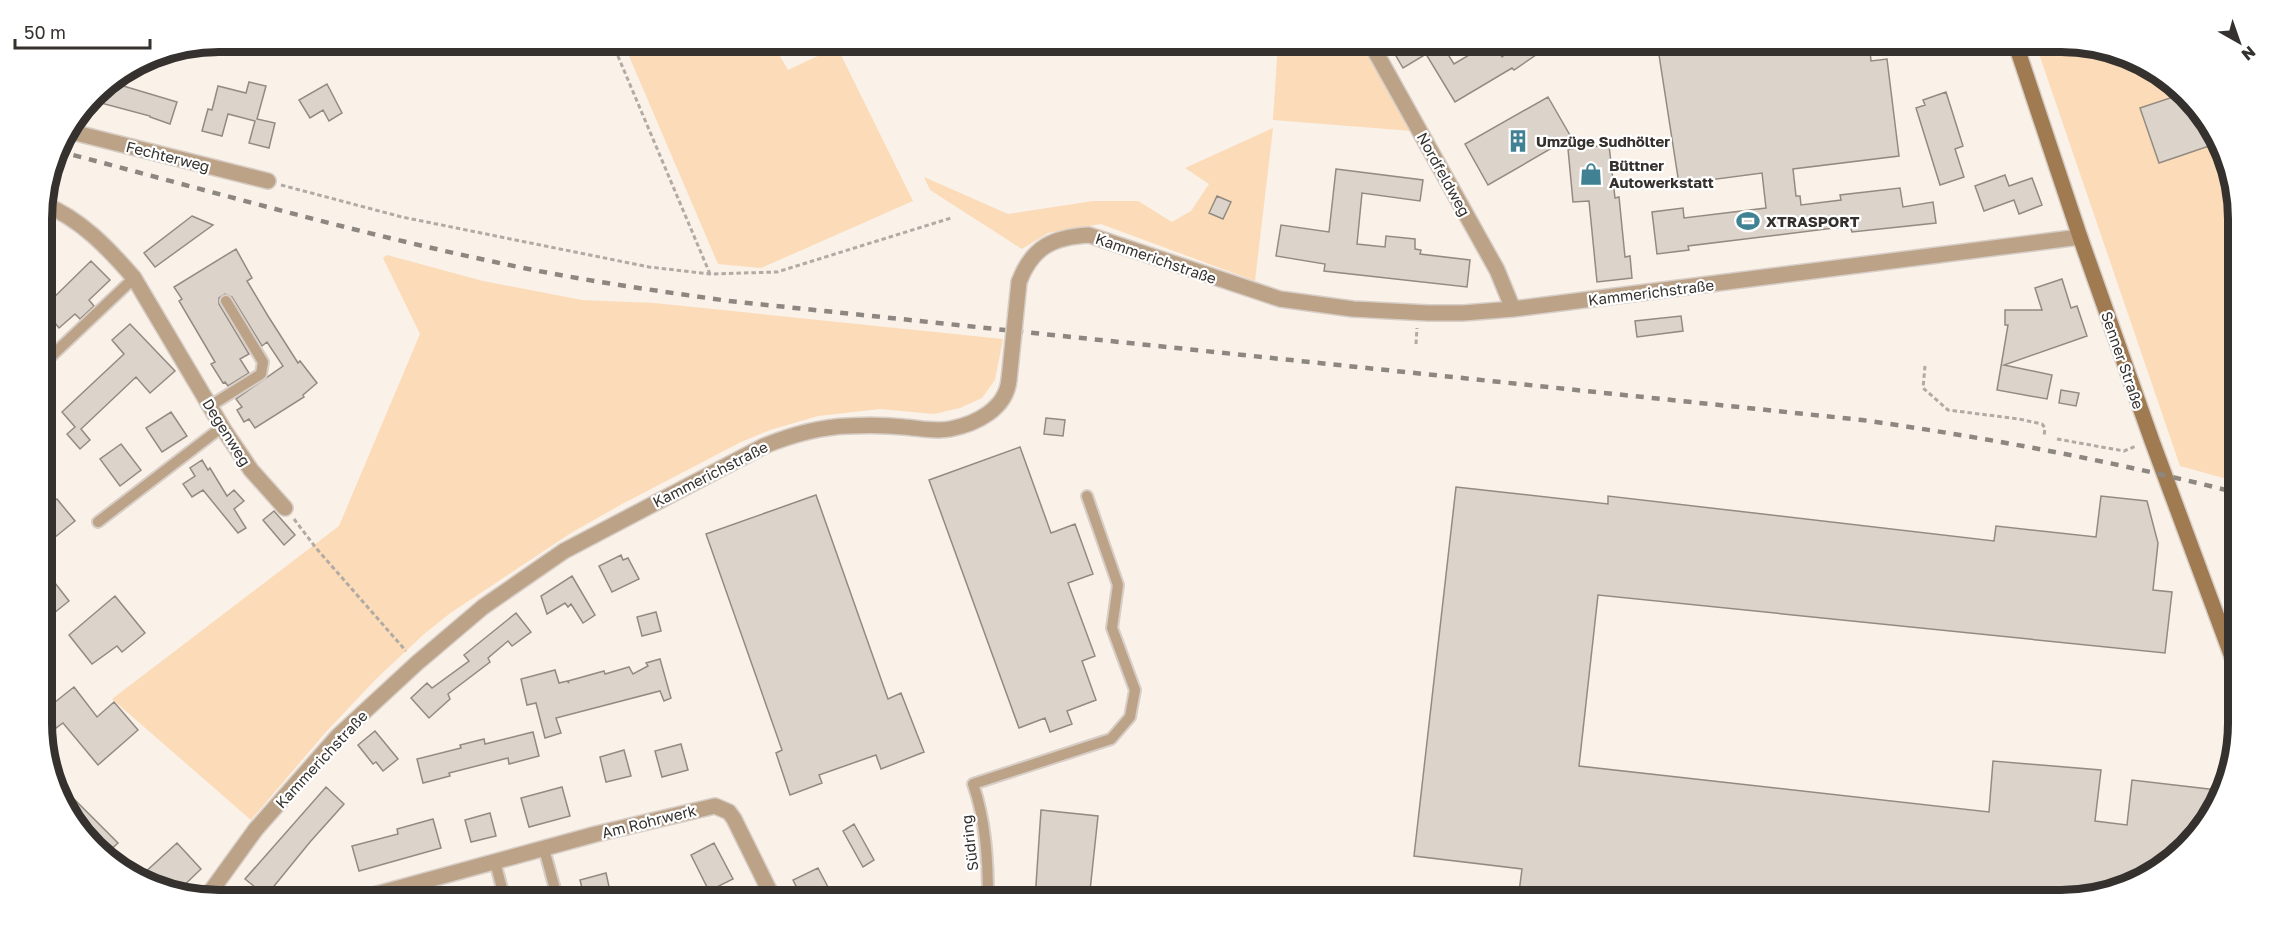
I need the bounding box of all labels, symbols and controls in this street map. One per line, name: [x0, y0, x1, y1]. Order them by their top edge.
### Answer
scale bar: [15, 12, 150, 50]
north arrow: [2209, 12, 2269, 72]
text: 50 m: [24, 21, 66, 43]
text: N: [2238, 42, 2260, 65]
building icon: Umzüge Sudhölter: [1505, 128, 1531, 154]
street label: Nordfeldweg: [1414, 129, 1474, 219]
place label: Umzüge Sudhölter: [1536, 132, 1670, 150]
street label: Fechterweg: [124, 137, 212, 175]
place label: Büttner Autowerkstatt: [1609, 156, 1714, 191]
shop icon: Büttner Autowerkstatt: [1578, 161, 1604, 187]
sports icon: XTRASPORT: [1735, 208, 1761, 234]
place label: XTRASPORT: [1766, 212, 1860, 230]
street label: Kammerichstraße: [1093, 229, 1219, 287]
street label: Kammerichstraße: [1587, 275, 1715, 309]
street label: Senner Straße: [2098, 309, 2148, 411]
street label: Degenweg: [199, 395, 255, 469]
street label: Kammerichstraße: [649, 437, 771, 511]
street label: Kammerichstraße: [271, 706, 371, 811]
street label: Am Rohrwerk: [600, 800, 699, 841]
street label: Südring: [957, 814, 981, 872]

